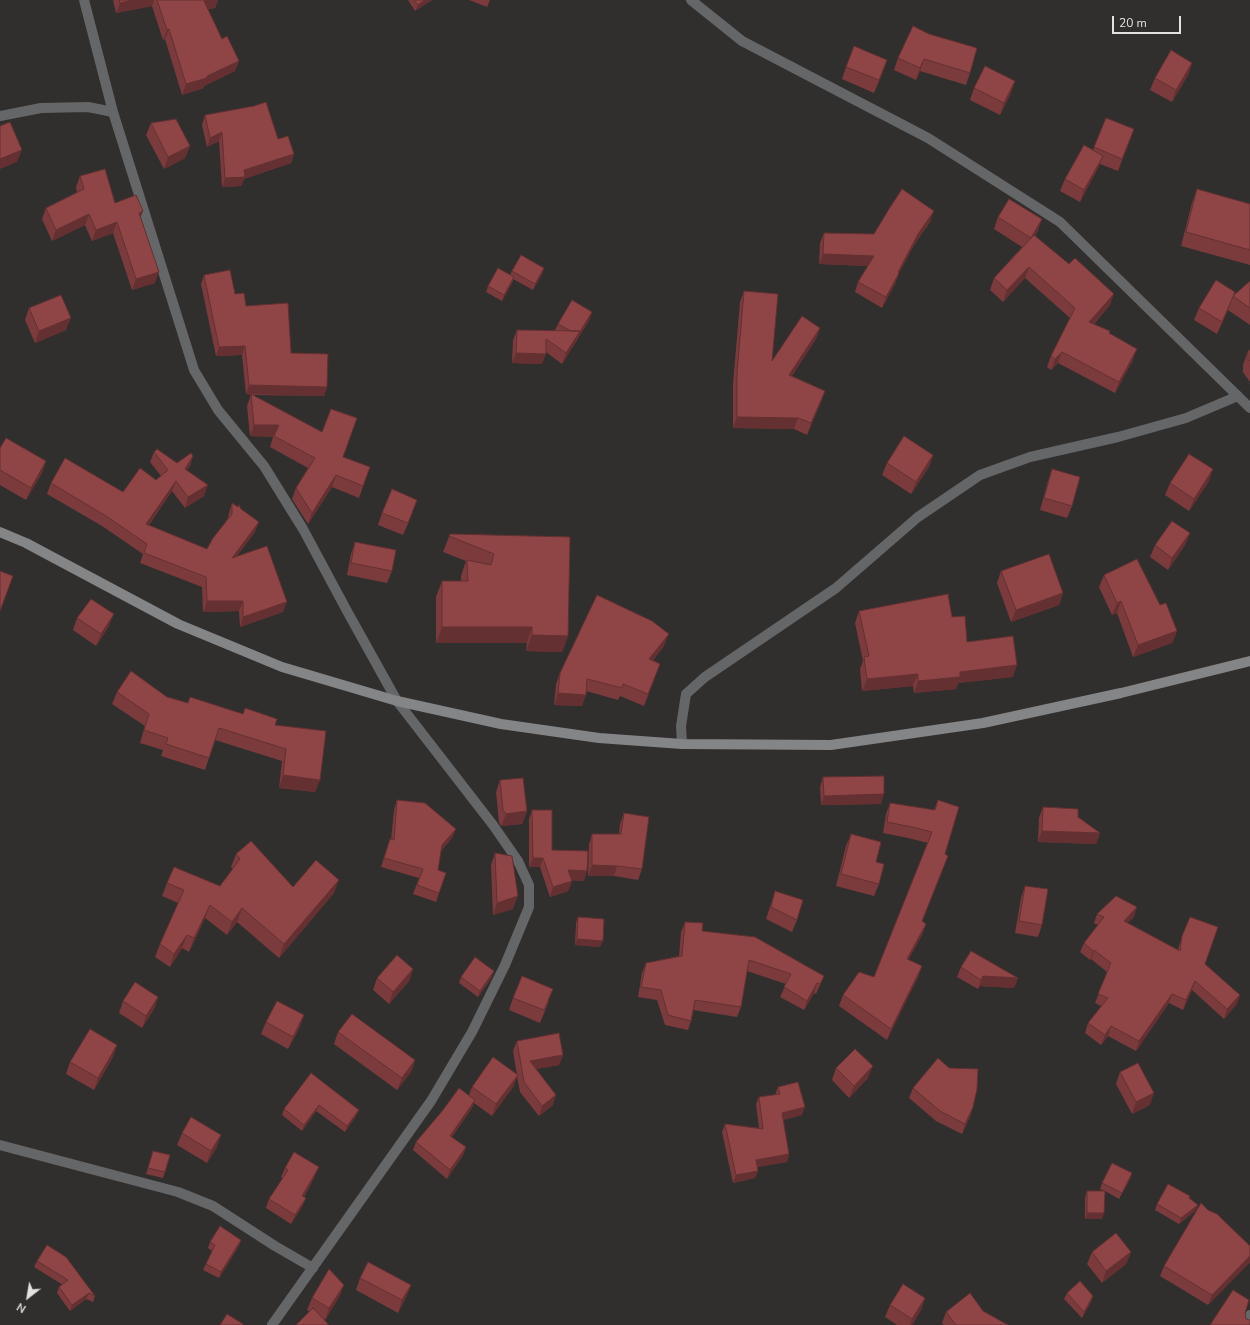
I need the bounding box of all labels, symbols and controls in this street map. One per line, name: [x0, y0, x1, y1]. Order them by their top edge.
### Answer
scale bar: [1114, 8, 1183, 34]
text: 20 m: [1119, 15, 1147, 31]
north arrow: [8, 1277, 48, 1317]
text: N: [14, 1299, 29, 1316]

